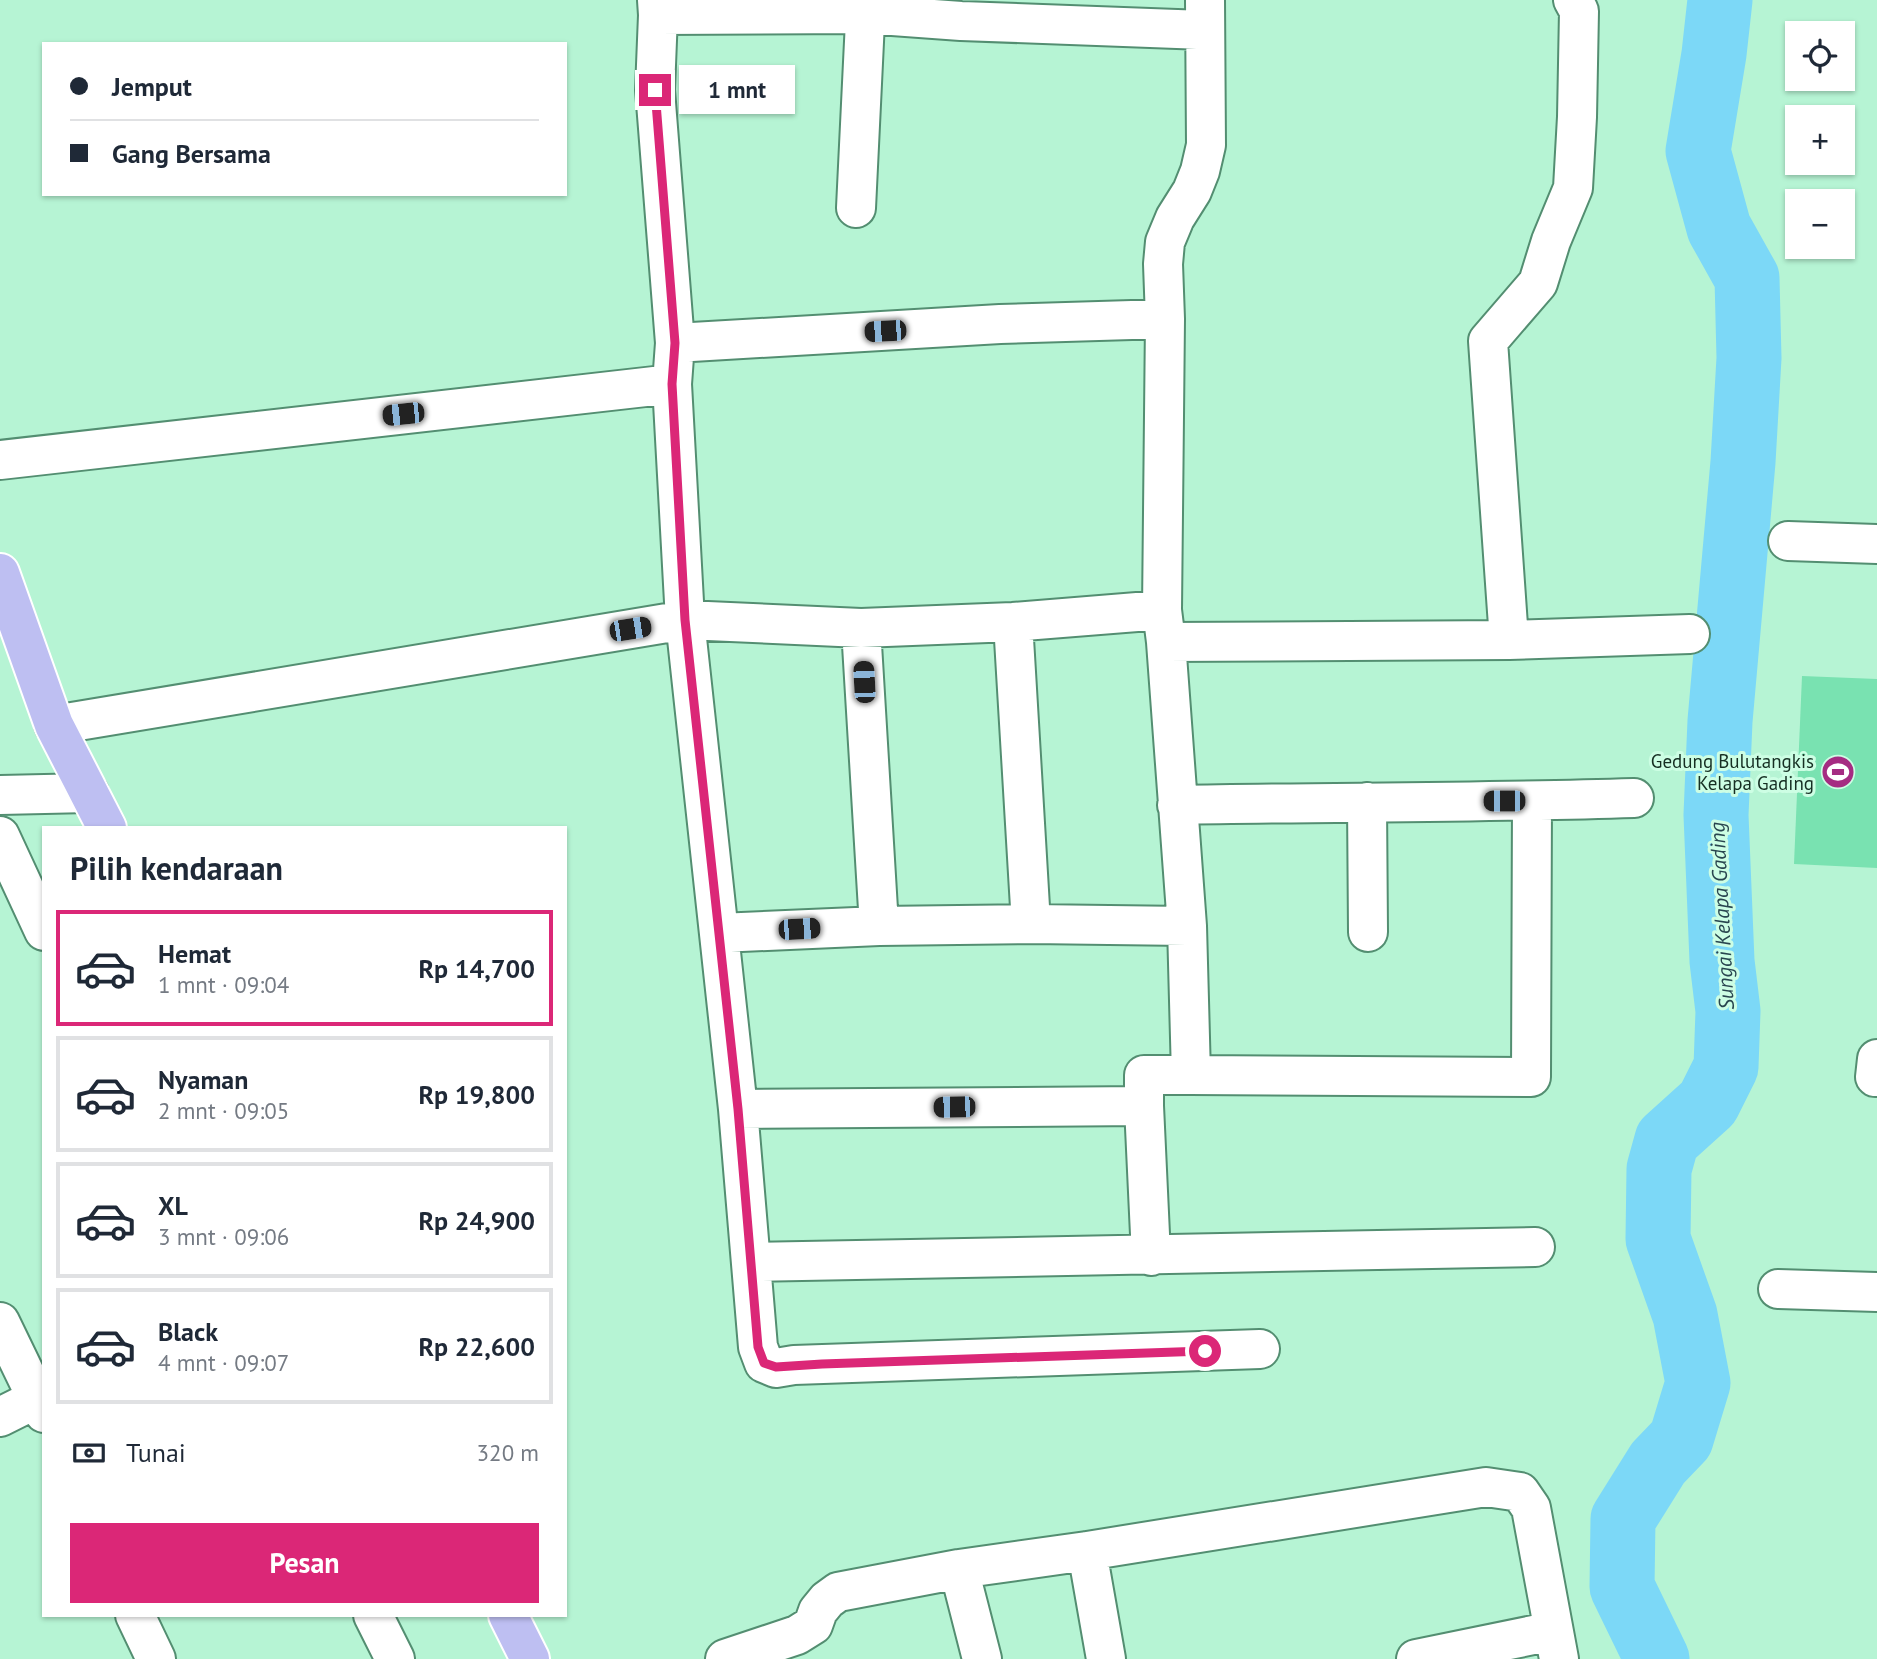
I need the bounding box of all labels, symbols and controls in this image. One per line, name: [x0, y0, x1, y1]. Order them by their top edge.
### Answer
map controls: [1785, 21, 1855, 259]
button: locate: [1785, 21, 1855, 91]
callout: 1 mnt: [680, 66, 795, 114]
text: Jemput: [112, 70, 192, 103]
route end: [639, 74, 671, 106]
text: 1 mnt: [708, 75, 766, 104]
button: +: [1785, 105, 1855, 175]
text: Gang Bersama: [112, 137, 271, 170]
button: −: [1785, 189, 1855, 259]
car: [864, 319, 907, 343]
car: [382, 401, 425, 427]
car: [608, 615, 653, 643]
car: [853, 660, 876, 704]
place label: Gedung Bulutangkis Kelapa Gading: [1651, 749, 1814, 795]
sports icon: Gedung Bulutangkis Kelapa Gading: [1819, 753, 1857, 791]
car: [1484, 791, 1526, 812]
water label: Sungai Kelapa Gading: [1703, 821, 1740, 1011]
text: Pilih kendaraan: [70, 847, 283, 889]
car: [778, 917, 821, 941]
icon: car: [74, 937, 137, 1000]
text: Hemat: [158, 937, 231, 970]
text: Rp 14,700: [418, 952, 535, 985]
text: 1 mnt · 09:04: [158, 970, 289, 999]
icon: car: [74, 1063, 137, 1126]
text: Nyaman: [158, 1063, 248, 1096]
text: Rp 19,800: [418, 1078, 535, 1111]
text: 2 mnt · 09:05: [158, 1096, 289, 1125]
car: [933, 1096, 976, 1118]
icon: car: [74, 1189, 137, 1252]
text: XL: [158, 1189, 188, 1222]
text: Rp 24,900: [418, 1204, 535, 1237]
text: 3 mnt · 09:06: [158, 1222, 289, 1251]
icon: car: [74, 1315, 137, 1378]
text: Black: [158, 1315, 218, 1348]
text: Rp 22,600: [418, 1330, 535, 1363]
route start: [1189, 1335, 1221, 1367]
text: 4 mnt · 09:07: [158, 1348, 289, 1377]
icon: cash: [70, 1434, 108, 1472]
text: Tunai: [126, 1436, 186, 1469]
text: 320 m: [477, 1438, 539, 1467]
button: Pesan: [70, 1523, 539, 1603]

